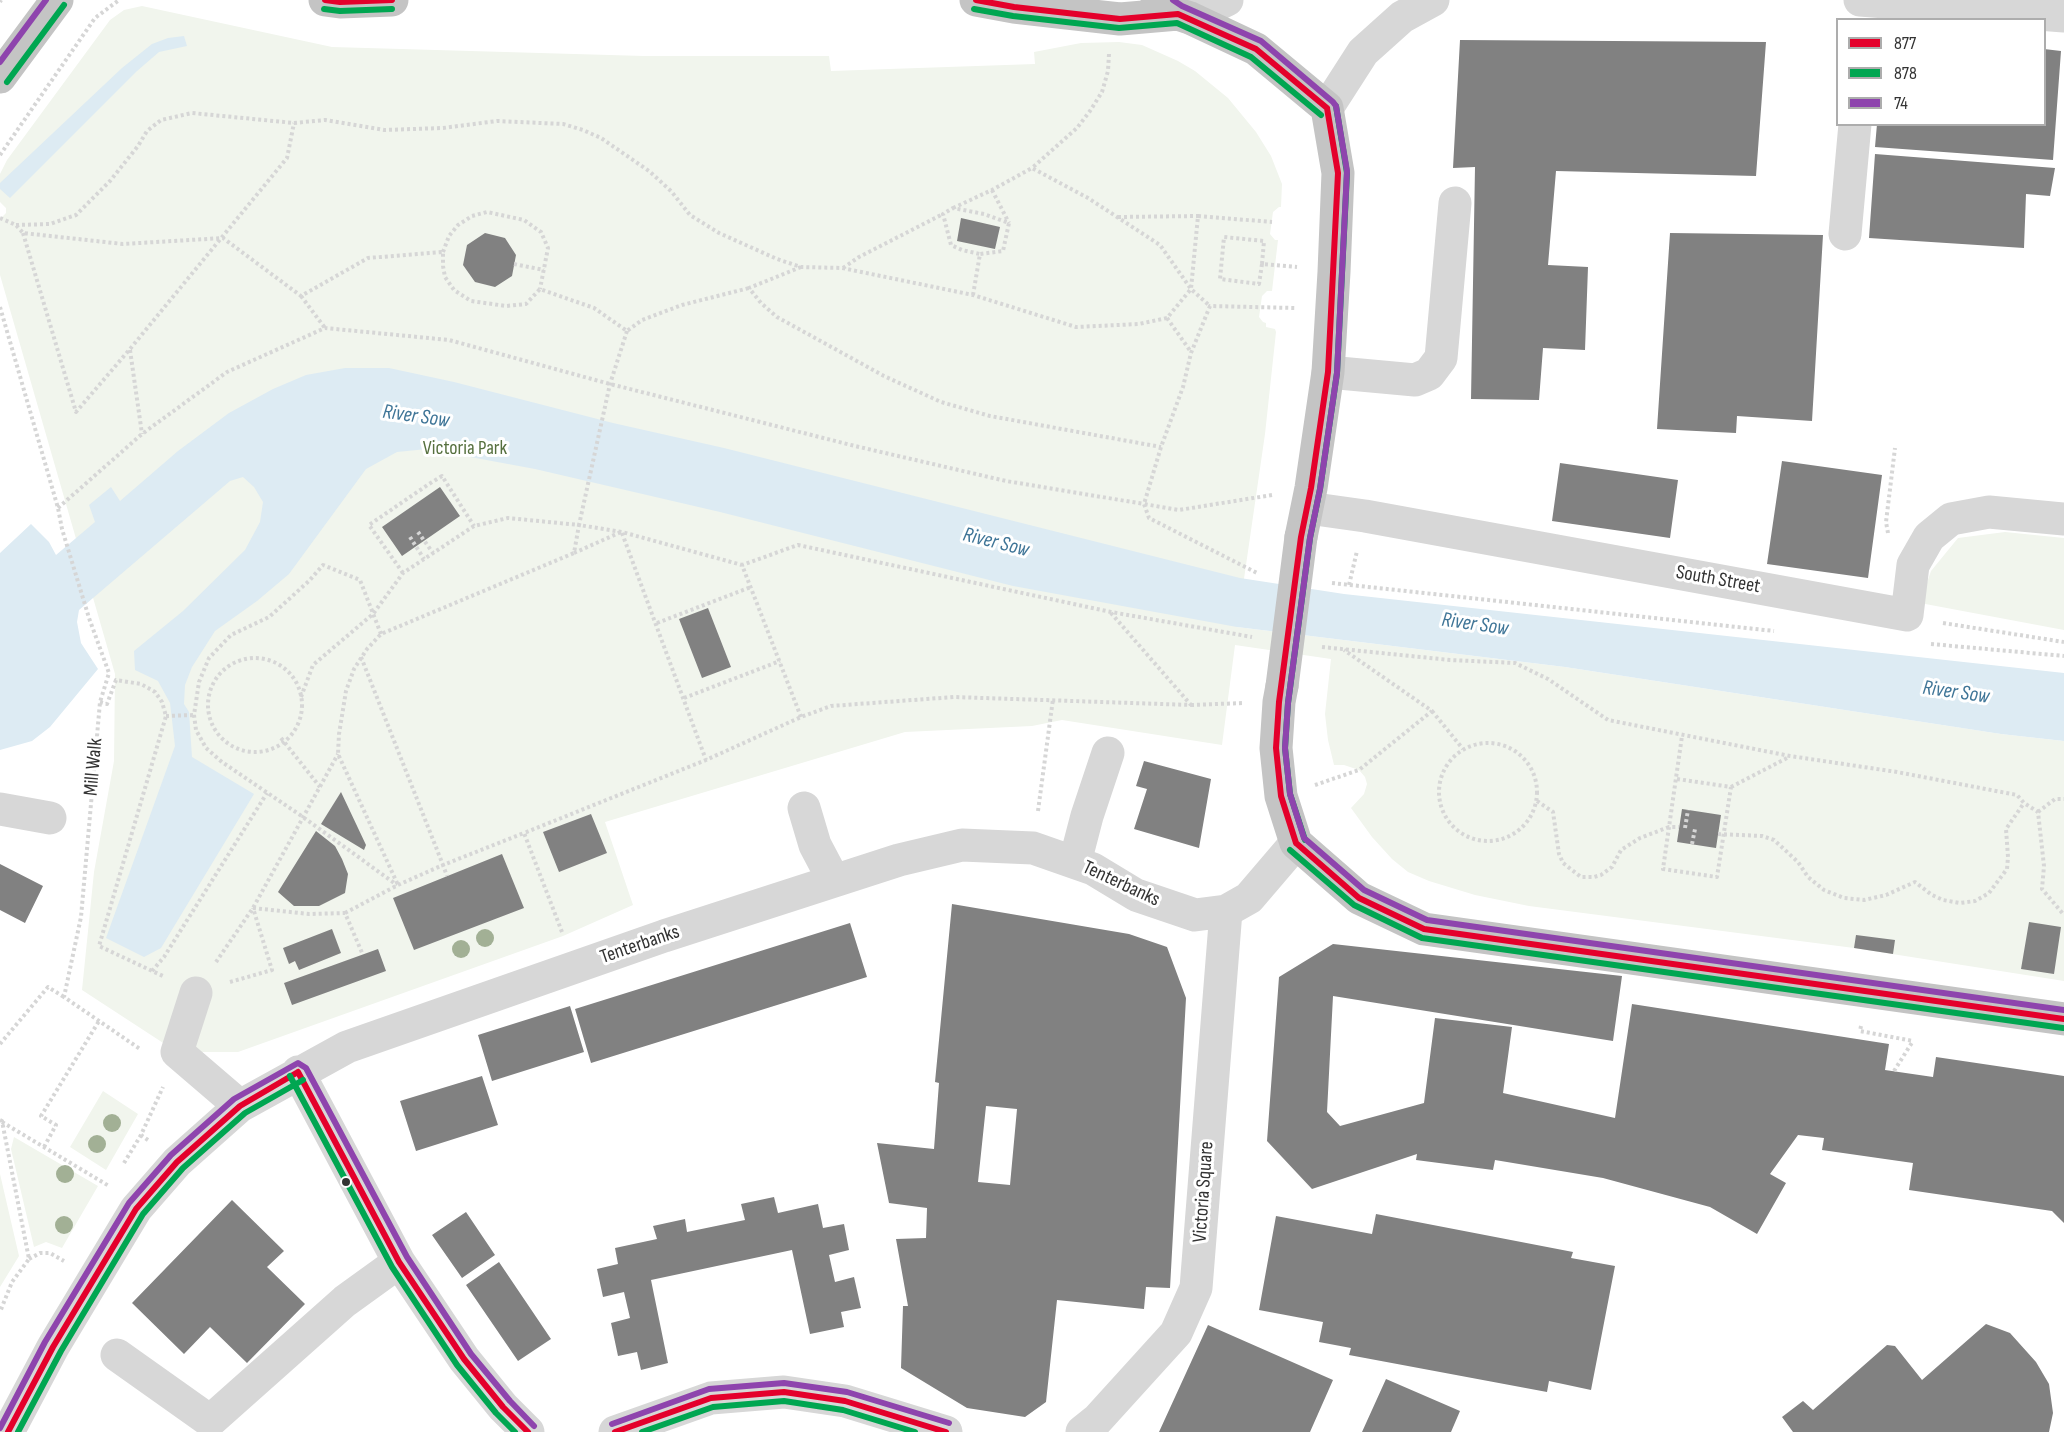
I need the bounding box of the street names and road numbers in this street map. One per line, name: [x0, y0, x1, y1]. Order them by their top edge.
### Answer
street label: South Street: [1674, 561, 1762, 599]
street label: Mill Walk: [80, 737, 108, 797]
street label: Tenterbanks: [1079, 856, 1163, 912]
street label: Tenterbanks: [597, 920, 683, 970]
street label: Victoria Square: [1188, 1140, 1220, 1244]

